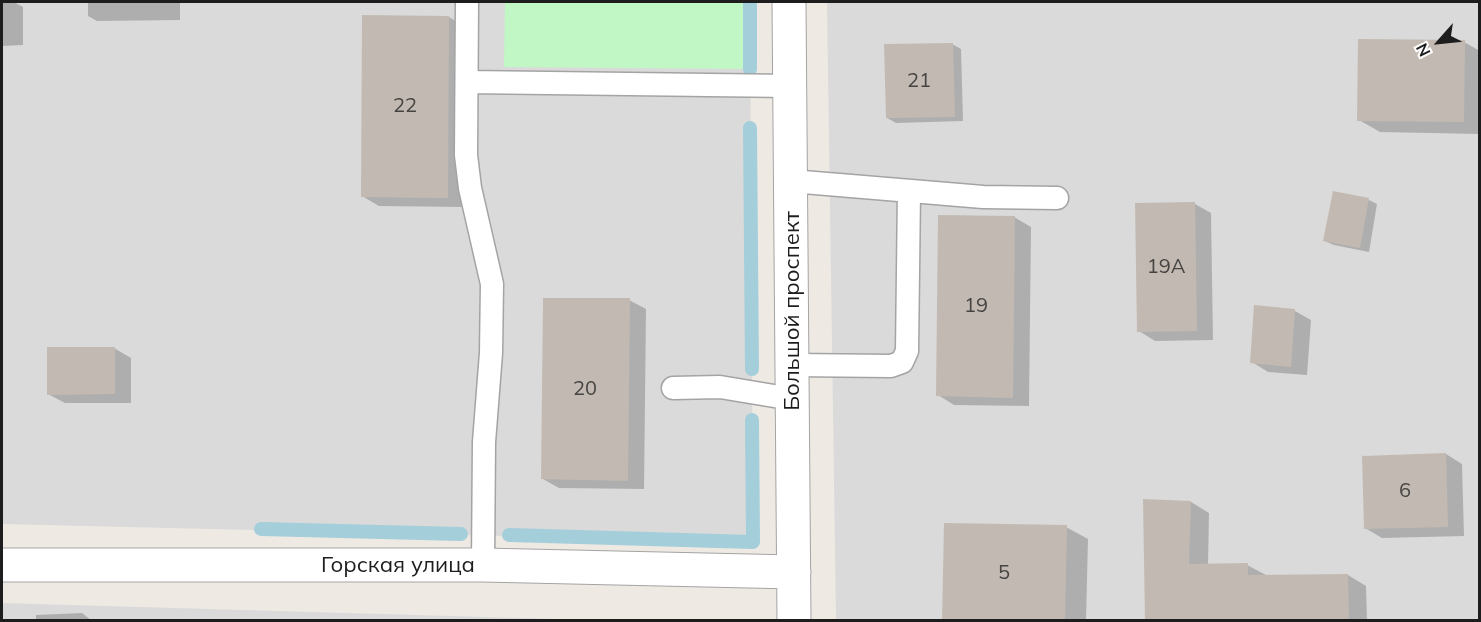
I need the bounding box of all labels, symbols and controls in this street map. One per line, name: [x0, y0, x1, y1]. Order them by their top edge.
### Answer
north arrow: [1409, 12, 1469, 72]
text: N: [1411, 40, 1435, 60]
house number: 21: [907, 69, 931, 93]
house number: 22: [393, 94, 417, 118]
street label: Большой проспект: [779, 211, 805, 411]
house number: 19А: [1147, 255, 1185, 279]
house number: 19: [964, 294, 988, 318]
house number: 20: [573, 377, 597, 401]
house number: 6: [1399, 479, 1411, 503]
street label: Горская улица: [321, 552, 475, 578]
house number: 5: [998, 561, 1010, 585]

